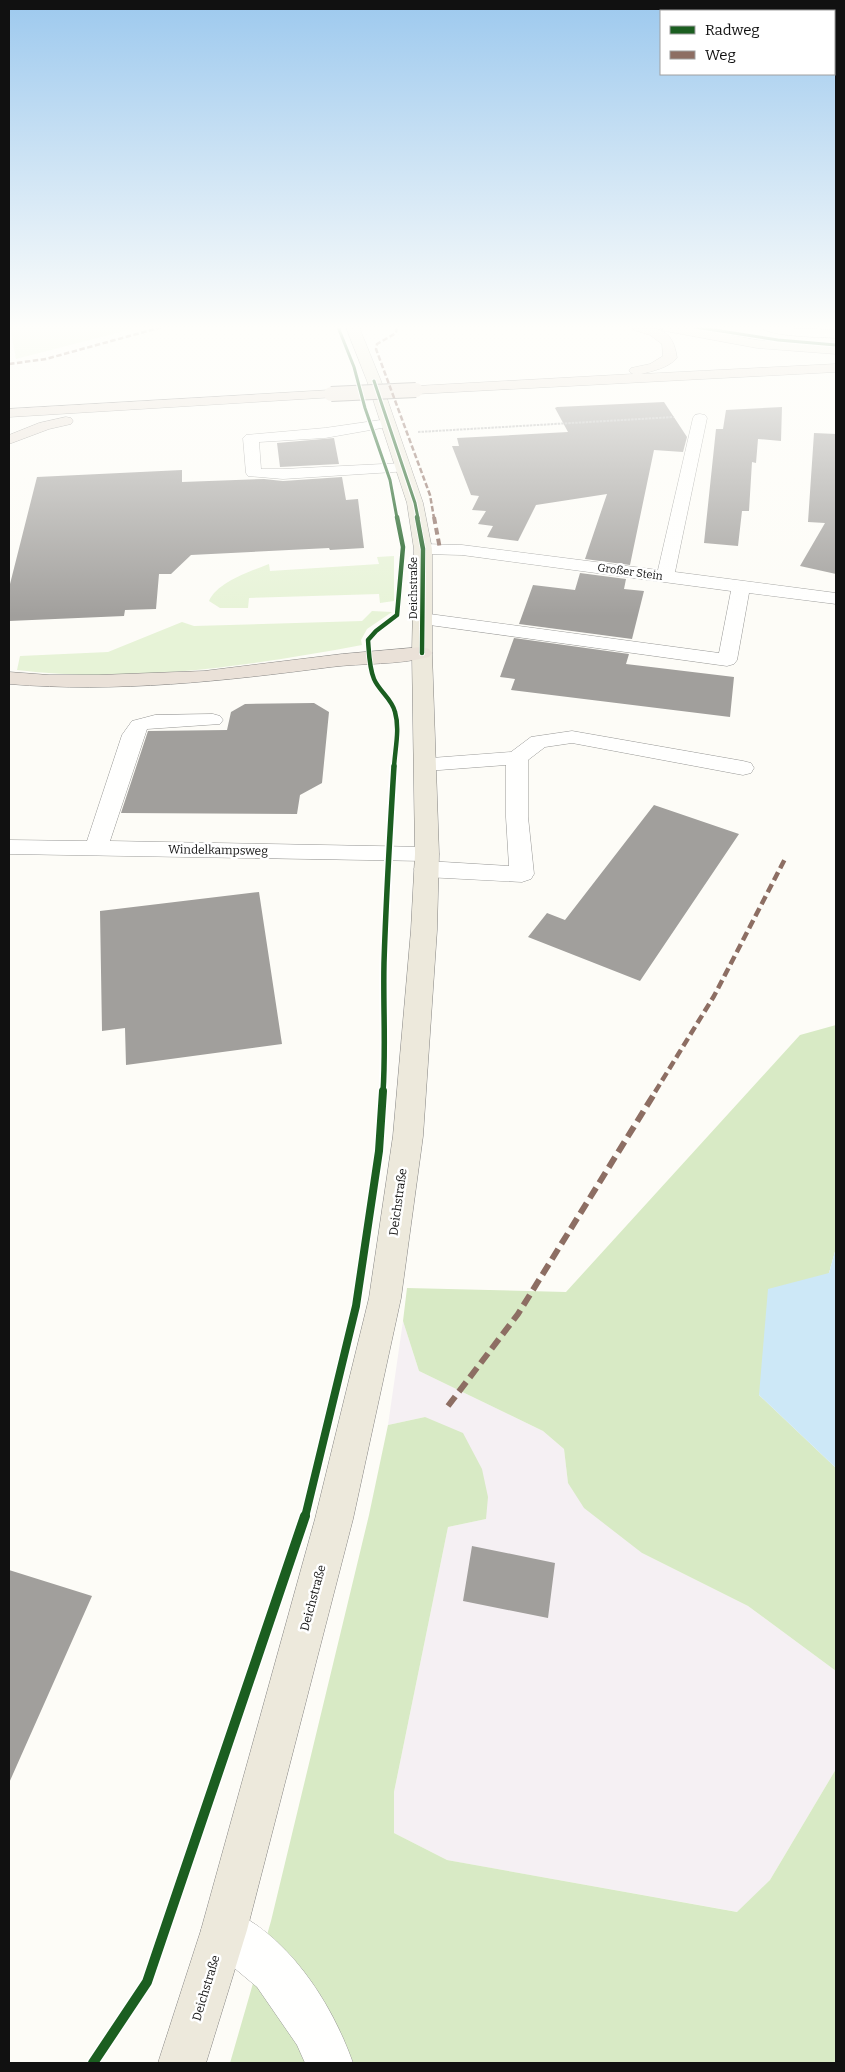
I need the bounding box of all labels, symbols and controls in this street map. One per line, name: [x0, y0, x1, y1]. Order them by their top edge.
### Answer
legend: [660, 10, 835, 75]
text: Radweg: [705, 21, 760, 39]
text: Weg: [705, 46, 736, 64]
street label: Deichstraße: [407, 557, 420, 619]
street label: Großer Stein: [597, 561, 663, 583]
street label: Windelkampsweg: [168, 842, 268, 858]
street label: Deichstraße: [386, 1167, 410, 1237]
street label: Deichstraße: [297, 1563, 329, 1633]
street label: Deichstraße: [189, 1953, 223, 2023]

